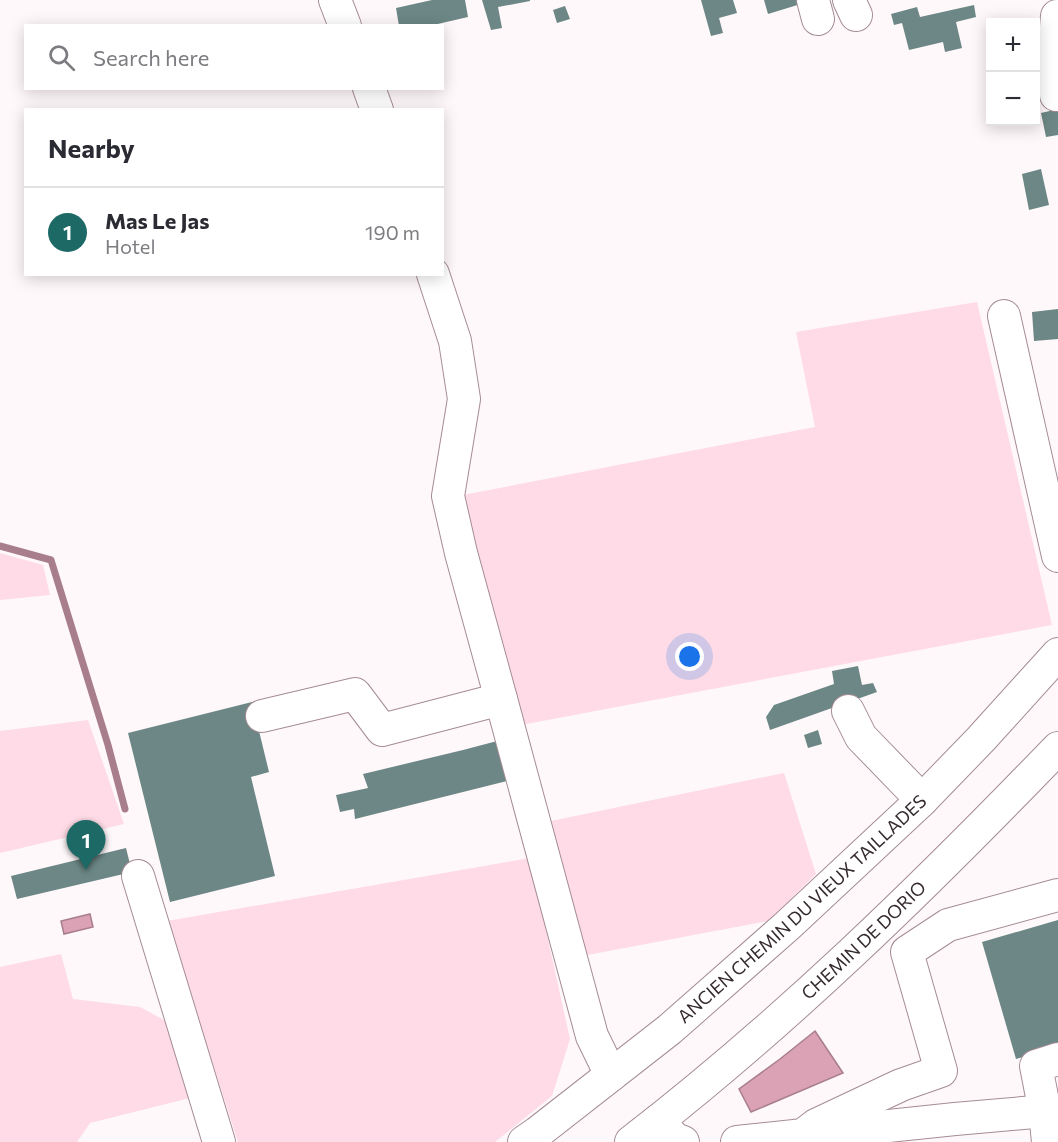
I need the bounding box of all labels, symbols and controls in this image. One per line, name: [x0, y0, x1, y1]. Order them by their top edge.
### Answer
map controls: [986, 18, 1040, 126]
button: +: [986, 18, 1040, 72]
search box: [24, 24, 444, 90]
icon: search: [45, 41, 78, 74]
text: Search here: [93, 44, 209, 71]
button: −: [986, 72, 1040, 126]
text: Nearby: [48, 132, 135, 163]
text: Mas Le Jas: [105, 207, 209, 234]
text: 1: [63, 220, 72, 244]
text: 190 m: [365, 220, 420, 244]
text: Hotel: [105, 234, 155, 258]
your location: [675, 642, 704, 671]
street label: ANCIEN CHEMIN DU VIEUX TAILLADES: [673, 790, 930, 1027]
pin: 1: [66, 820, 106, 870]
street label: CHEMIN DE DORIO: [796, 876, 930, 1004]

